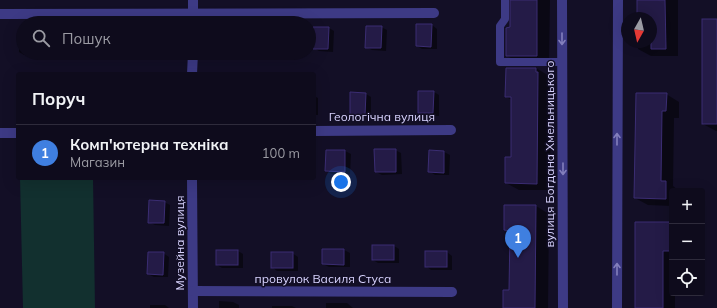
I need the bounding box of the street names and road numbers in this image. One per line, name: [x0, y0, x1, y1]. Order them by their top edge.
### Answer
street label: вулиця Богдана Хмельницького: [542, 61, 557, 247]
street label: Геологічна вулиця: [329, 109, 435, 124]
street label: Музейна вулиця: [172, 195, 187, 291]
street label: провулок Василя Стуса: [255, 271, 391, 286]

